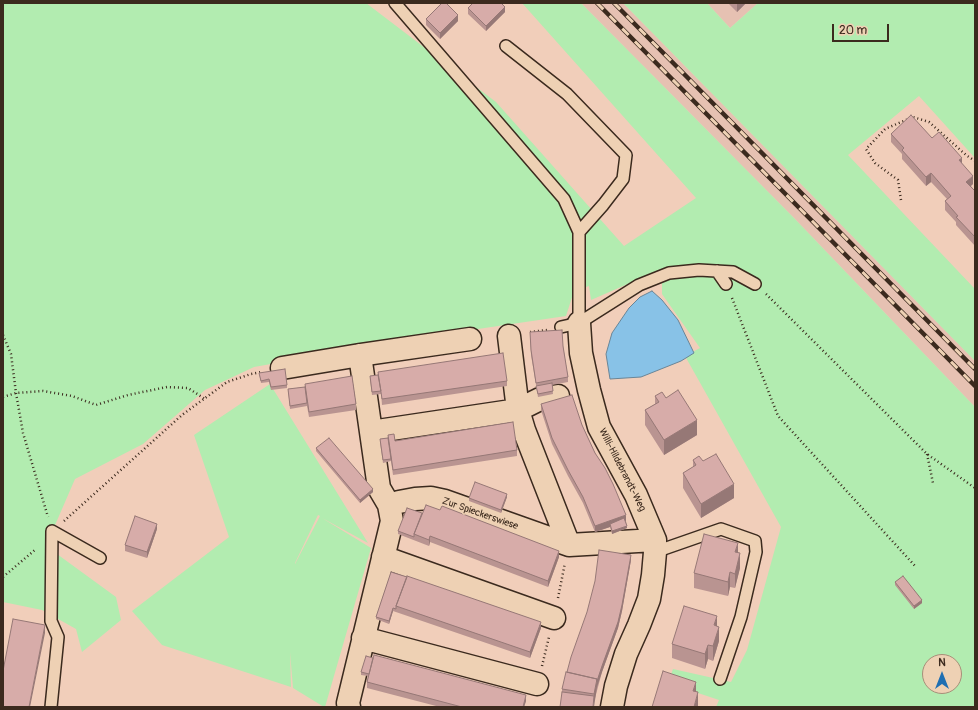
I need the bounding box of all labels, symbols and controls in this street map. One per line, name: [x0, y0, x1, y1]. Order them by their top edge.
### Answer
scale bar: [834, 16, 891, 42]
text: 20 m: [839, 23, 867, 38]
street label: Willi-Hildebrandt-Weg: [596, 426, 648, 514]
street label: Zur Spieckerswiese: [440, 495, 520, 533]
north arrow: [922, 654, 962, 694]
text: N: [938, 656, 946, 669]

